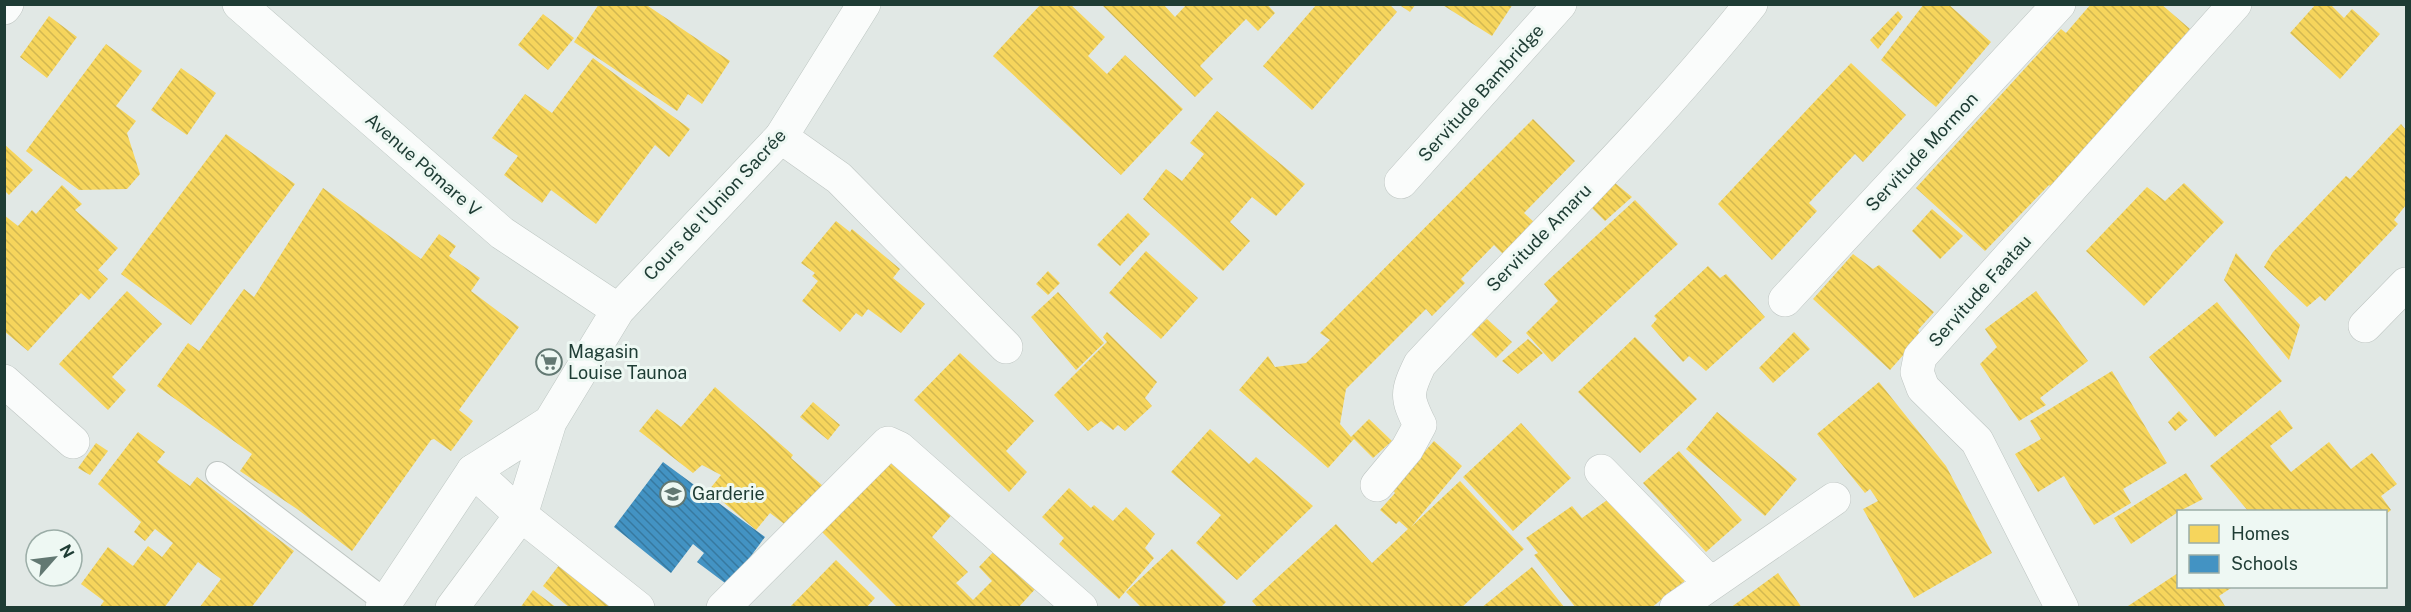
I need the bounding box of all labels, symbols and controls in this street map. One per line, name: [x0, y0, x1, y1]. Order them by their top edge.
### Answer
street label: Servitude Bambridge: [1414, 20, 1548, 166]
street label: Servitude Mormon: [1861, 88, 1982, 215]
street label: Avenue Pōmare V: [361, 109, 485, 220]
street label: Cours de l'Union Sacrée: [639, 125, 790, 285]
street label: Servitude Amaru: [1482, 180, 1595, 296]
street label: Servitude Faatau: [1924, 231, 2035, 351]
place label: Magasin Louise Taunoa: [568, 341, 687, 383]
supermarket icon: Magasin Louise Taunoa: [534, 347, 564, 377]
school or university icon: Garderie: [658, 479, 688, 509]
place label: Garderie: [692, 483, 765, 504]
legend: [2177, 510, 2387, 588]
text: Homes: [2231, 523, 2290, 544]
north arrow: [24, 528, 84, 588]
text: N: [55, 541, 78, 561]
text: Schools: [2231, 553, 2298, 574]

